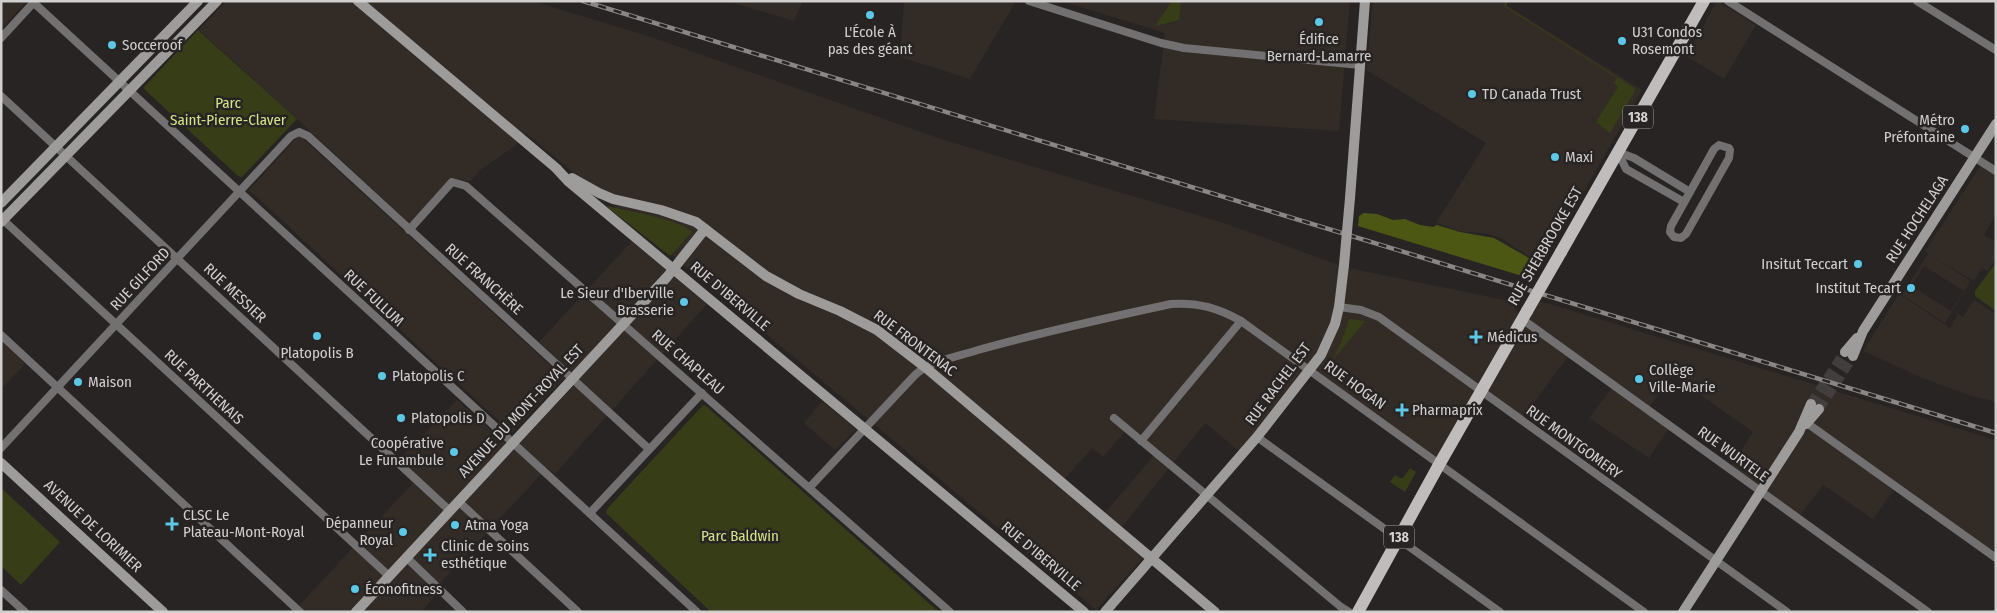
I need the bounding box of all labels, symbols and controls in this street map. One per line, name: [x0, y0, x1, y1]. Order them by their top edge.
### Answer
marker: L'École À pas des géant: [864, 9, 876, 21]
marker: Édifice Bernard-Lamarre: [1313, 16, 1325, 28]
place label: L'École À pas des géant: [828, 23, 912, 58]
place label: U31 Condos Rosemont: [1632, 23, 1702, 58]
place label: Édifice Bernard-Lamarre: [1267, 30, 1371, 65]
marker: U31 Condos Rosemont: [1616, 35, 1628, 47]
place label: Socceroof: [122, 36, 184, 54]
marker: Socceroof: [106, 39, 118, 51]
place label: TD Canada Trust: [1482, 85, 1581, 103]
marker: TD Canada Trust: [1466, 88, 1478, 100]
park label: Parc Saint-Pierre-Claver: [170, 94, 287, 129]
road number: 138: [1623, 105, 1653, 128]
place label: Métro Préfontaine: [1884, 111, 1955, 146]
marker: Métro Préfontaine: [1959, 123, 1971, 135]
place label: Maxi: [1565, 148, 1593, 166]
marker: Maxi: [1549, 151, 1561, 163]
street label: RUE HOCHELAGA: [1882, 172, 1952, 266]
street label: RUE SHERBROOKE EST: [1504, 184, 1586, 308]
street label: RUE FRANCHÈRE: [442, 239, 526, 319]
street label: RUE GILFORD: [106, 244, 174, 314]
place label: Insitut Teccart: [1761, 255, 1848, 273]
street label: RUE D'IBERVILLE: [687, 258, 773, 334]
marker: Insitut Teccart: [1852, 258, 1864, 270]
street label: RUE MESSIER: [200, 260, 270, 326]
street label: RUE FULLUM: [340, 266, 408, 330]
place label: Institut Tecart: [1816, 279, 1901, 297]
marker: Institut Tecart: [1905, 282, 1917, 294]
place label: Le Sieur d'Iberville Brasserie: [560, 284, 674, 319]
marker: Le Sieur d'Iberville Brasserie: [678, 296, 690, 308]
street label: RUE FRONTENAC: [870, 306, 960, 380]
street label: RUE CHAPLEAU: [648, 326, 728, 398]
place label: Médicus: [1487, 328, 1537, 346]
marker: Platopolis B: [311, 330, 323, 342]
marker: Médicus: [1469, 330, 1483, 344]
street label: RUE RACHEL EST: [1241, 339, 1315, 429]
street label: AVENUE DU MONT-ROYAL EST: [455, 341, 587, 481]
place label: Platopolis B: [280, 344, 354, 362]
street label: RUE PARTHENAIS: [161, 346, 247, 428]
street label: RUE HOGAN: [1321, 357, 1389, 413]
place label: Collège Ville-Marie: [1649, 361, 1716, 396]
place label: Platopolis C: [392, 367, 465, 385]
marker: Platopolis C: [376, 370, 388, 382]
place label: Maison: [88, 373, 132, 391]
marker: Collège Ville-Marie: [1633, 373, 1645, 385]
marker: Maison: [72, 376, 84, 388]
place label: Pharmaprix: [1412, 401, 1483, 419]
street label: RUE MONTGOMERY: [1523, 401, 1626, 483]
marker: Pharmaprix: [1396, 404, 1408, 416]
place label: Platopolis D: [411, 409, 485, 427]
marker: Platopolis D: [395, 412, 407, 424]
street label: RUE WURTELE: [1694, 422, 1772, 486]
place label: Coopérative Le Funambule: [359, 434, 444, 469]
marker: Coopérative Le Funambule: [448, 446, 460, 458]
street label: AVENUE DE LORIMIER: [40, 476, 146, 576]
place label: CLSC Le Plateau-Mont-Royal: [183, 506, 304, 541]
place label: Dépanneur Royal: [325, 514, 394, 549]
place label: Atma Yoga: [465, 516, 529, 534]
marker: CLSC Le Plateau-Mont-Royal: [165, 517, 179, 531]
street label: RUE D'IBERVILLE: [998, 518, 1084, 594]
marker: Atma Yoga: [449, 519, 461, 531]
marker: Dépanneur Royal: [397, 526, 409, 538]
road number: 138: [1384, 526, 1414, 548]
park label: Parc Baldwin: [701, 527, 779, 545]
place label: Clinic de soins esthétique: [441, 537, 529, 572]
marker: Clinic de soins esthétique: [423, 548, 437, 562]
place label: Éconofitness: [365, 580, 442, 598]
marker: Éconofitness: [349, 583, 361, 595]

